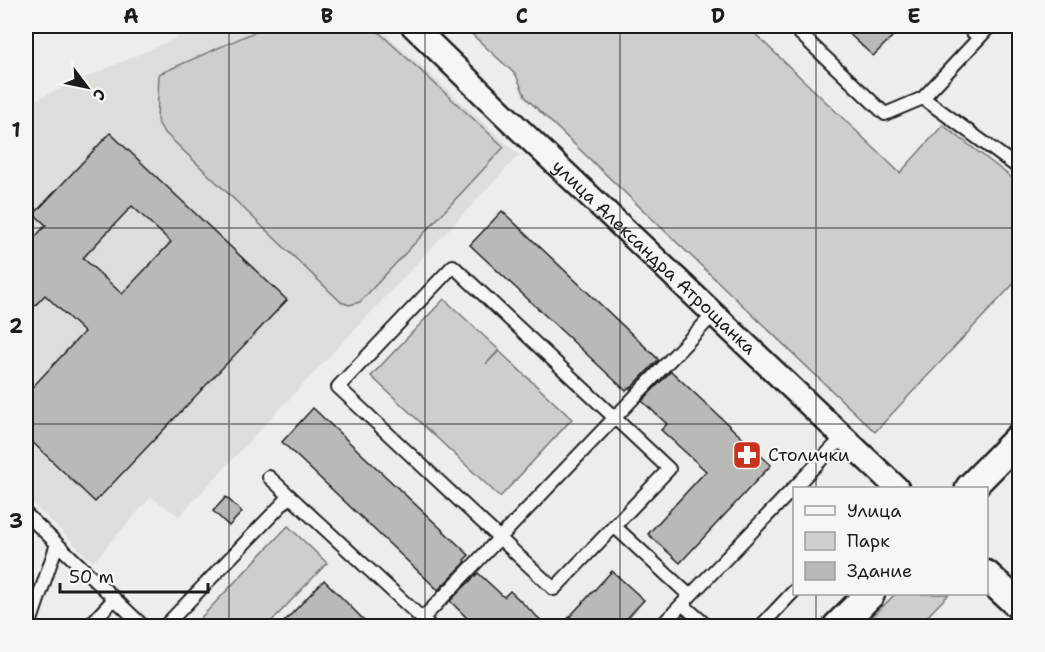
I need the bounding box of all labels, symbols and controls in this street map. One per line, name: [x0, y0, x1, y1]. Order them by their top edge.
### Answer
text: A: [123, 3, 139, 29]
text: B: [321, 3, 333, 29]
text: C: [516, 3, 528, 29]
text: D: [711, 3, 725, 29]
text: E: [907, 3, 921, 29]
north arrow: [57, 57, 117, 117]
text: С: [88, 85, 111, 105]
text: 1: [11, 117, 21, 143]
street label: улица Александра Атрощанка: [547, 154, 761, 360]
text: 2: [9, 313, 23, 339]
pharmacy icon: Столички: [731, 439, 763, 471]
place label: Столички: [768, 443, 850, 467]
legend: [793, 487, 988, 595]
text: Улица: [847, 499, 901, 523]
text: 3: [9, 508, 23, 534]
text: Парк: [847, 529, 890, 553]
scale bar: [60, 556, 208, 594]
text: Здание: [847, 559, 912, 583]
text: 50 m: [69, 565, 114, 589]

